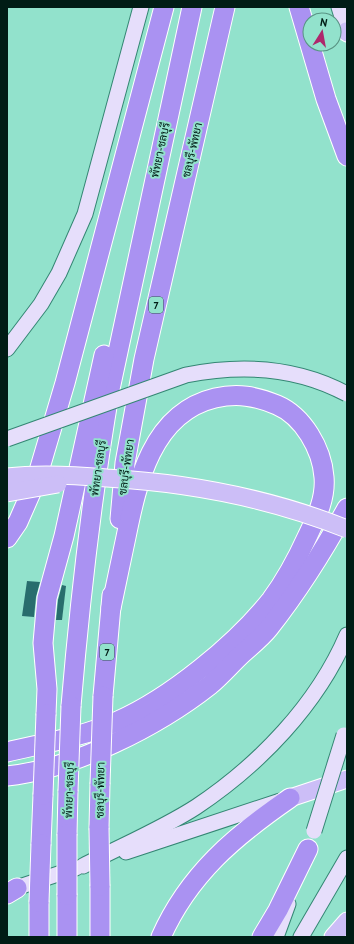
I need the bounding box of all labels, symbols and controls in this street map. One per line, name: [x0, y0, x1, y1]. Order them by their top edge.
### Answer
north arrow: [302, 12, 342, 52]
text: N: [319, 15, 329, 30]
street label: พัทยา-ชลบุรี: [146, 121, 175, 179]
street label: ชลบุรี-พัทยา: [178, 121, 207, 179]
road number: 7: [149, 297, 163, 313]
street label: ชลบุรี-พัทยา: [114, 438, 139, 496]
street label: พัทยา-ชลบุรี: [86, 439, 111, 497]
road number: 7: [100, 644, 114, 660]
street label: พัทยา-ชลบุรี: [60, 762, 79, 818]
street label: ชลบุรี-พัทยา: [92, 762, 109, 818]

